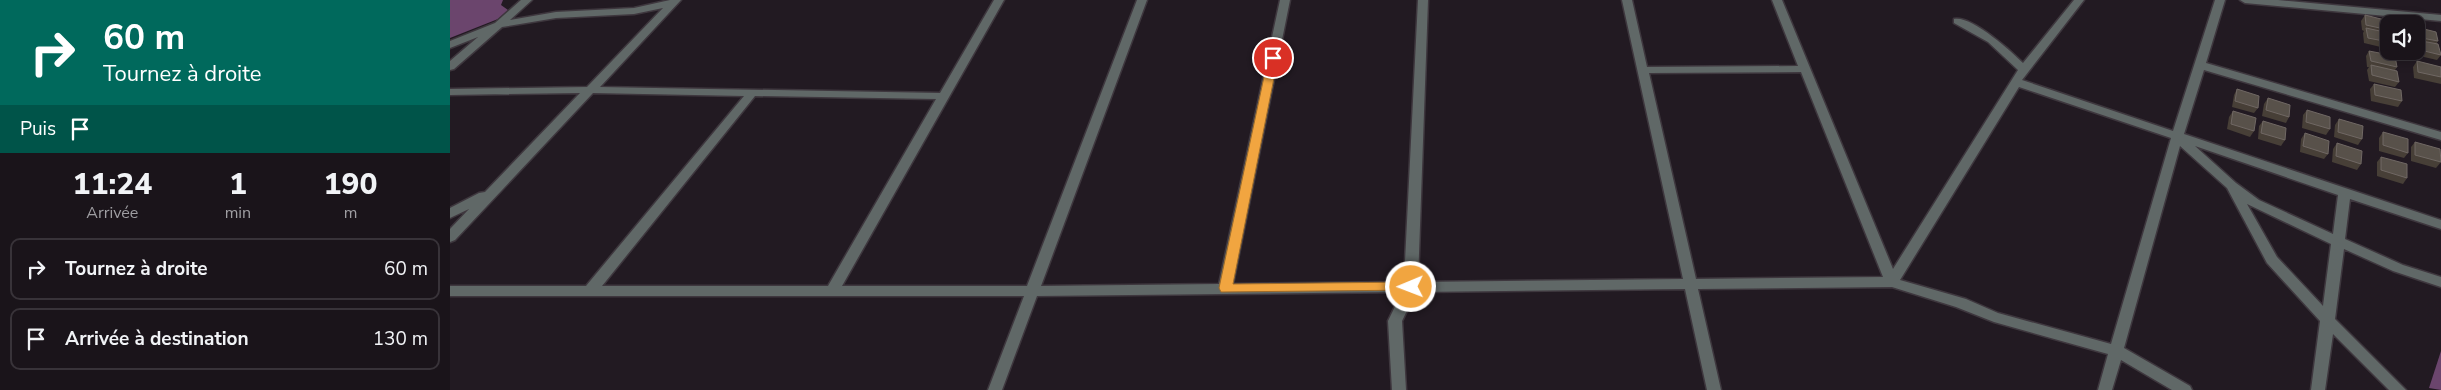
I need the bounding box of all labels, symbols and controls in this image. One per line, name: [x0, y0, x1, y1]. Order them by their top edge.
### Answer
text: 60 m: [103, 14, 185, 61]
map controls: [2380, 15, 2425, 60]
button: sound: [2380, 15, 2425, 60]
icon: right: [20, 20, 85, 85]
pin: [1252, 37, 1294, 79]
icon: arrive: [1259, 44, 1287, 72]
text: Tournez à droite: [103, 59, 262, 89]
icon: arrive: [66, 115, 94, 143]
text: Puis: [20, 116, 56, 142]
text: 11:24: [72, 164, 152, 205]
text: 1: [229, 164, 247, 205]
text: 190: [324, 164, 378, 205]
text: Arrivée: [86, 202, 138, 224]
text: min: [225, 202, 251, 224]
text: m: [344, 202, 357, 224]
icon: right: [22, 255, 50, 283]
text: Tournez à droite: [65, 256, 208, 282]
text: 60 m: [384, 256, 428, 282]
position arrow: [1384, 260, 1436, 312]
icon: arrive: [22, 325, 50, 353]
text: Arrivée à destination: [65, 326, 249, 352]
text: 130 m: [373, 326, 428, 352]

